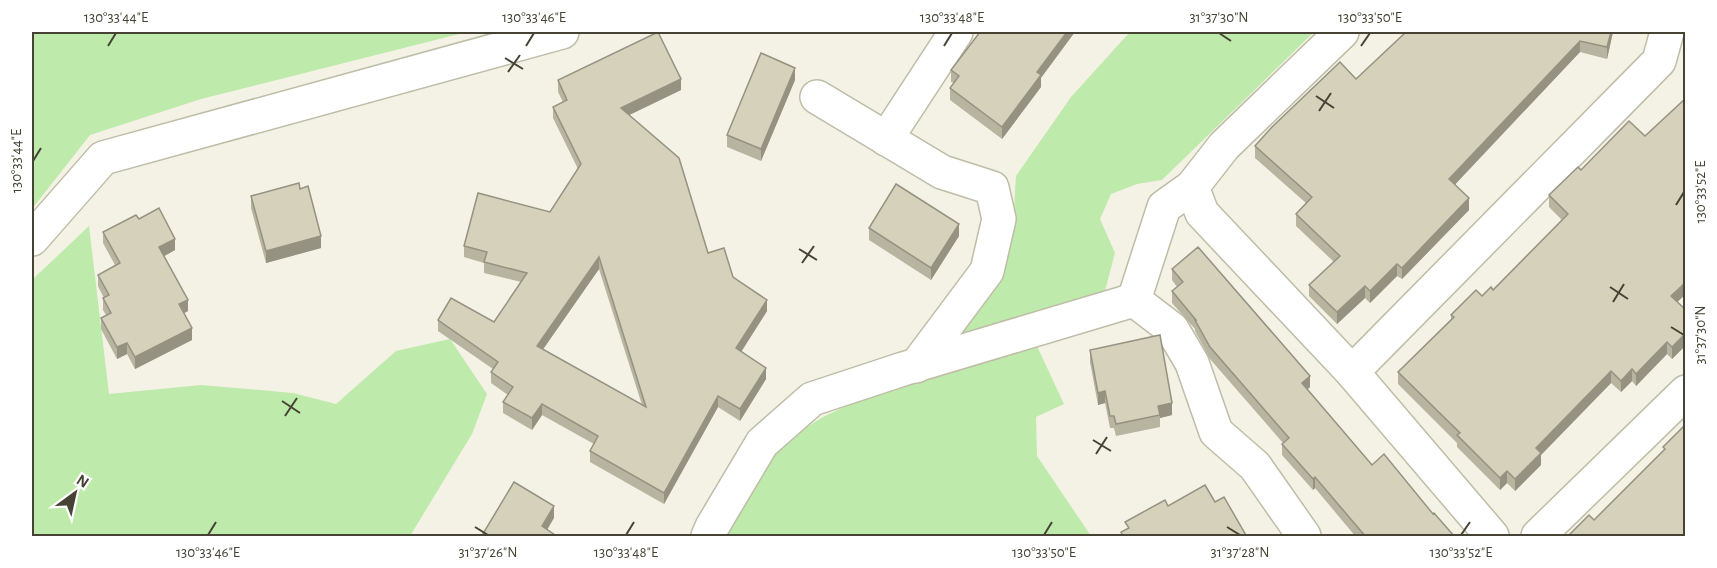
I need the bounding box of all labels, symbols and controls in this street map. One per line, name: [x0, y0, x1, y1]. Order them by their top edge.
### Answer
text: 130°33'44"E: [84, 10, 148, 25]
text: 130°33'46"E: [502, 10, 566, 25]
text: 130°33'48"E: [920, 10, 984, 25]
text: 31°37'30"N: [1189, 10, 1249, 25]
text: 130°33'50"E: [1338, 10, 1402, 25]
text: 130°33'44"E: [9, 129, 24, 193]
text: 130°33'52"E: [1693, 160, 1708, 224]
text: 31°37'30"N: [1693, 305, 1708, 365]
north arrow: [45, 463, 105, 523]
text: N: [74, 472, 92, 491]
text: 130°33'46"E: [176, 545, 240, 560]
text: 31°37'26"N: [459, 545, 517, 560]
text: 130°33'48"E: [594, 545, 658, 560]
text: 130°33'50"E: [1012, 545, 1076, 560]
text: 31°37'28"N: [1210, 545, 1270, 560]
text: 130°33'52"E: [1429, 545, 1493, 560]

